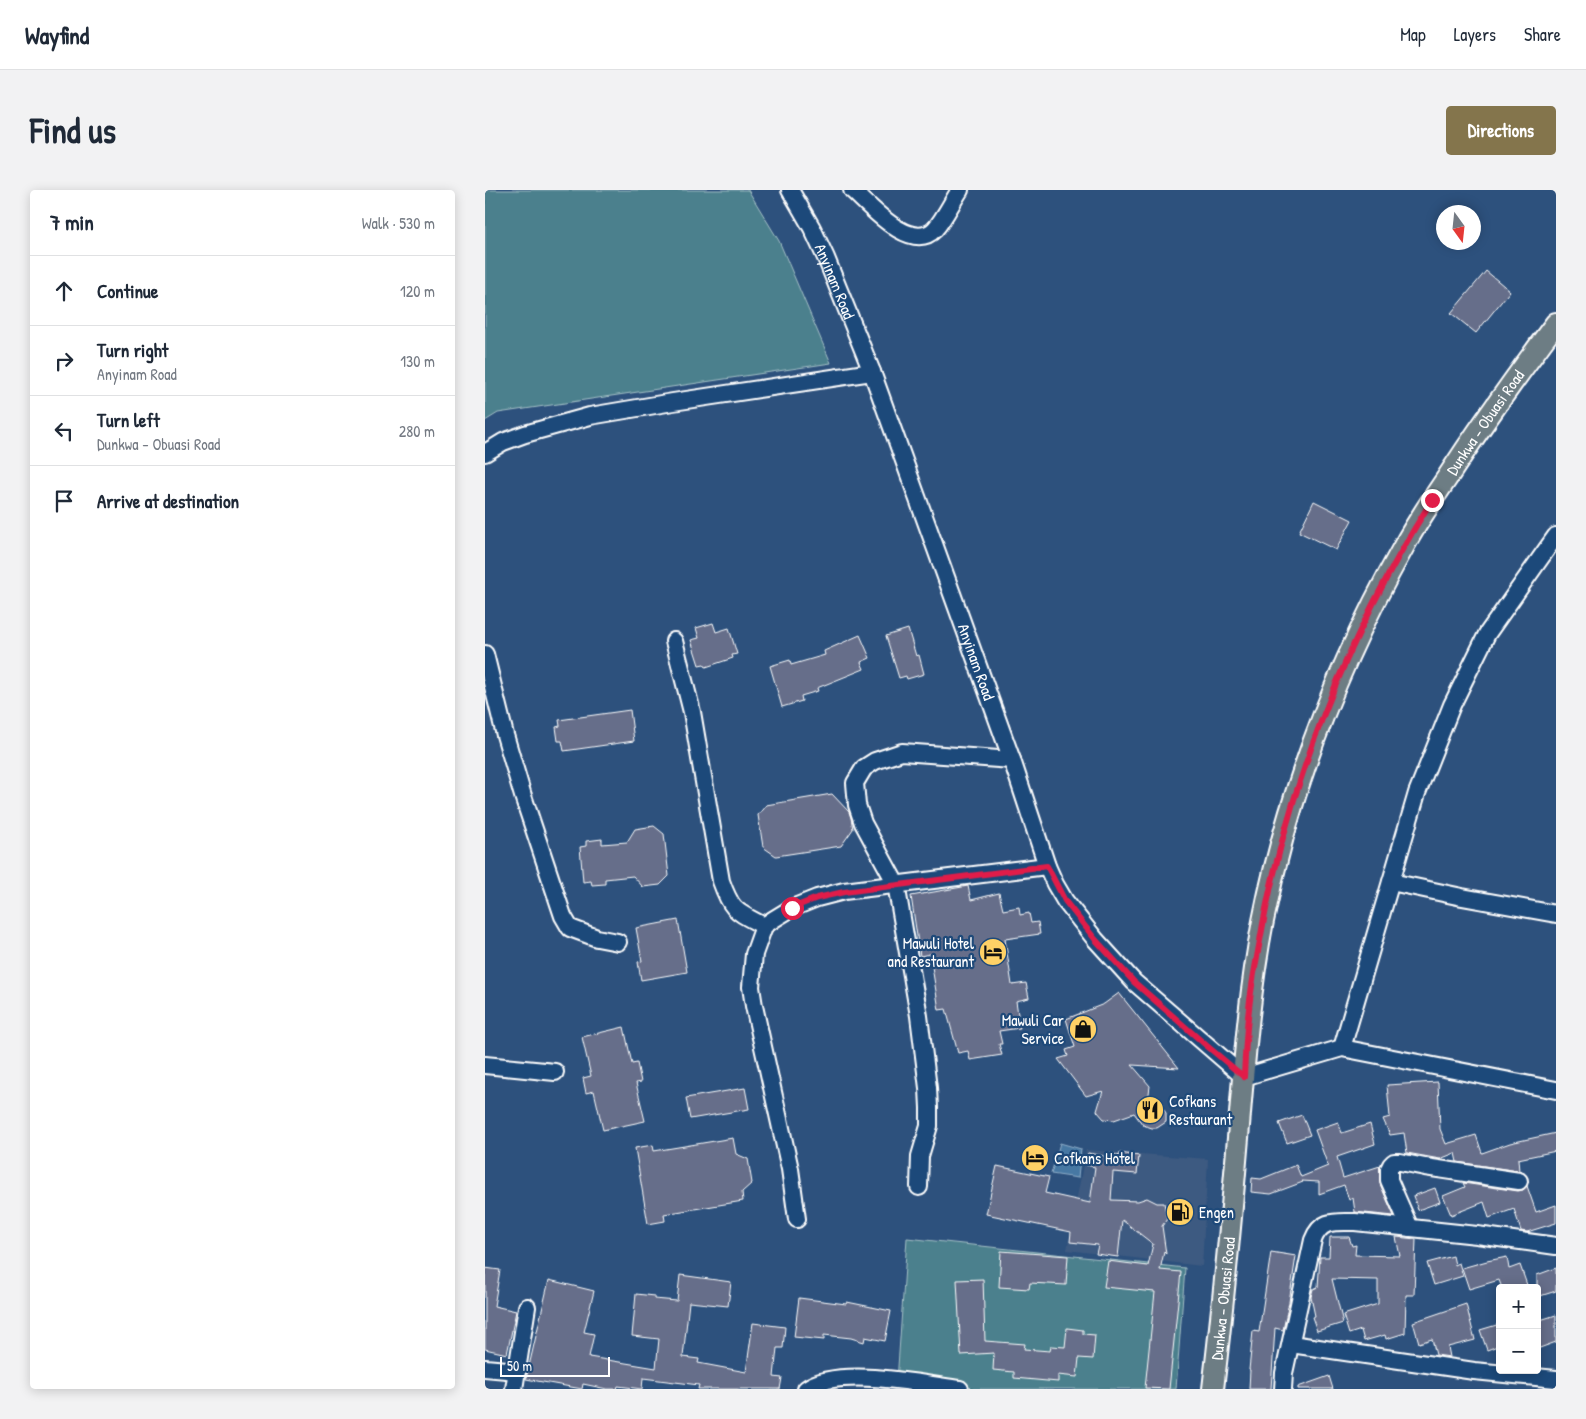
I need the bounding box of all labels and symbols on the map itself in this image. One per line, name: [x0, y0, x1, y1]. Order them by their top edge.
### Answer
north arrow: [1436, 205, 1481, 250]
street label: Anyinam Road: [810, 240, 860, 322]
street label: Dunkwa - Obuasi Road: [1441, 365, 1529, 479]
route end: [1421, 489, 1444, 512]
street label: Anyinam Road: [953, 621, 1000, 703]
route start: [781, 897, 804, 920]
place label: Mawuli Hotel and Restaurant: [887, 932, 975, 972]
hotel icon: Mawuli Hotel and Restaurant: [978, 937, 1008, 967]
place label: Mawuli Car Service: [1002, 1009, 1065, 1049]
shop icon: Mawuli Car Service: [1068, 1014, 1098, 1044]
place label: Cofkans Restaurant: [1169, 1090, 1233, 1130]
restaurant icon: Cofkans Restaurant: [1135, 1095, 1165, 1125]
hotel icon: Cofkans Hotel: [1020, 1143, 1050, 1173]
place label: Cofkans Hotel: [1054, 1147, 1136, 1169]
fuel station icon: Engen: [1165, 1197, 1195, 1227]
place label: Engen: [1199, 1201, 1234, 1223]
street label: Dunkwa - Obuasi Road: [1205, 1236, 1240, 1361]
scale bar: [500, 1354, 610, 1377]

